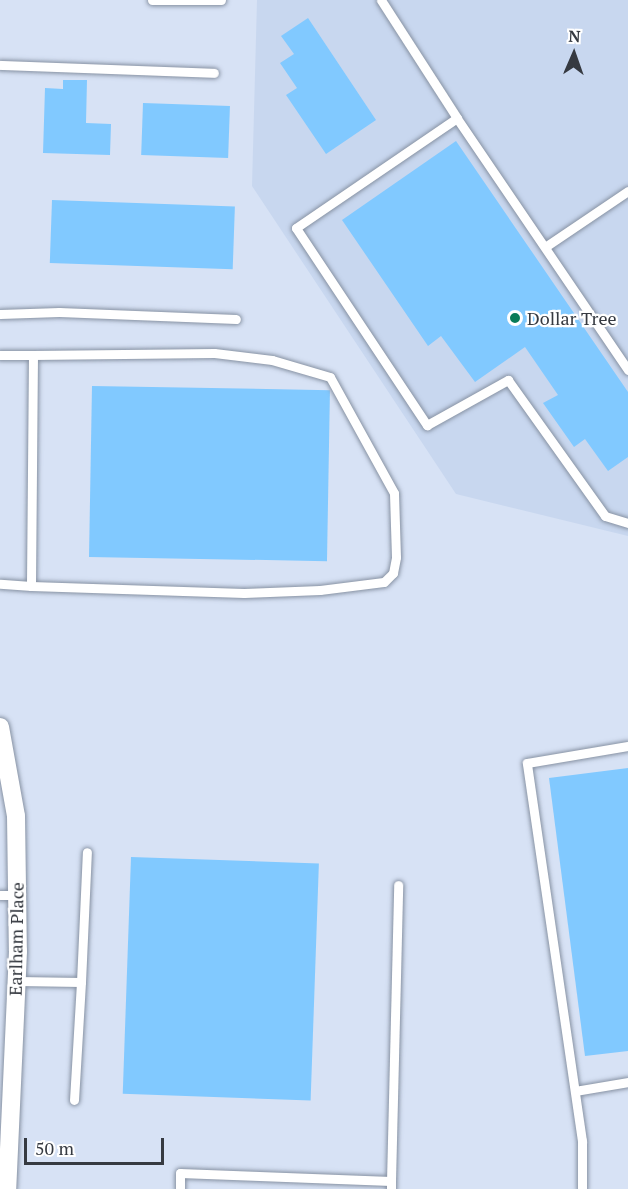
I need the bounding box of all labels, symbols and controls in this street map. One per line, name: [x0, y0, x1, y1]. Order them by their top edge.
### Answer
north arrow: [544, 24, 604, 84]
text: N: [568, 25, 581, 47]
place label: Dollar Tree: [527, 307, 617, 329]
marker: Dollar Tree: [508, 311, 522, 325]
street label: Earlham Place: [4, 882, 28, 996]
scale bar: [27, 1126, 166, 1164]
text: 50 m: [35, 1136, 74, 1160]

